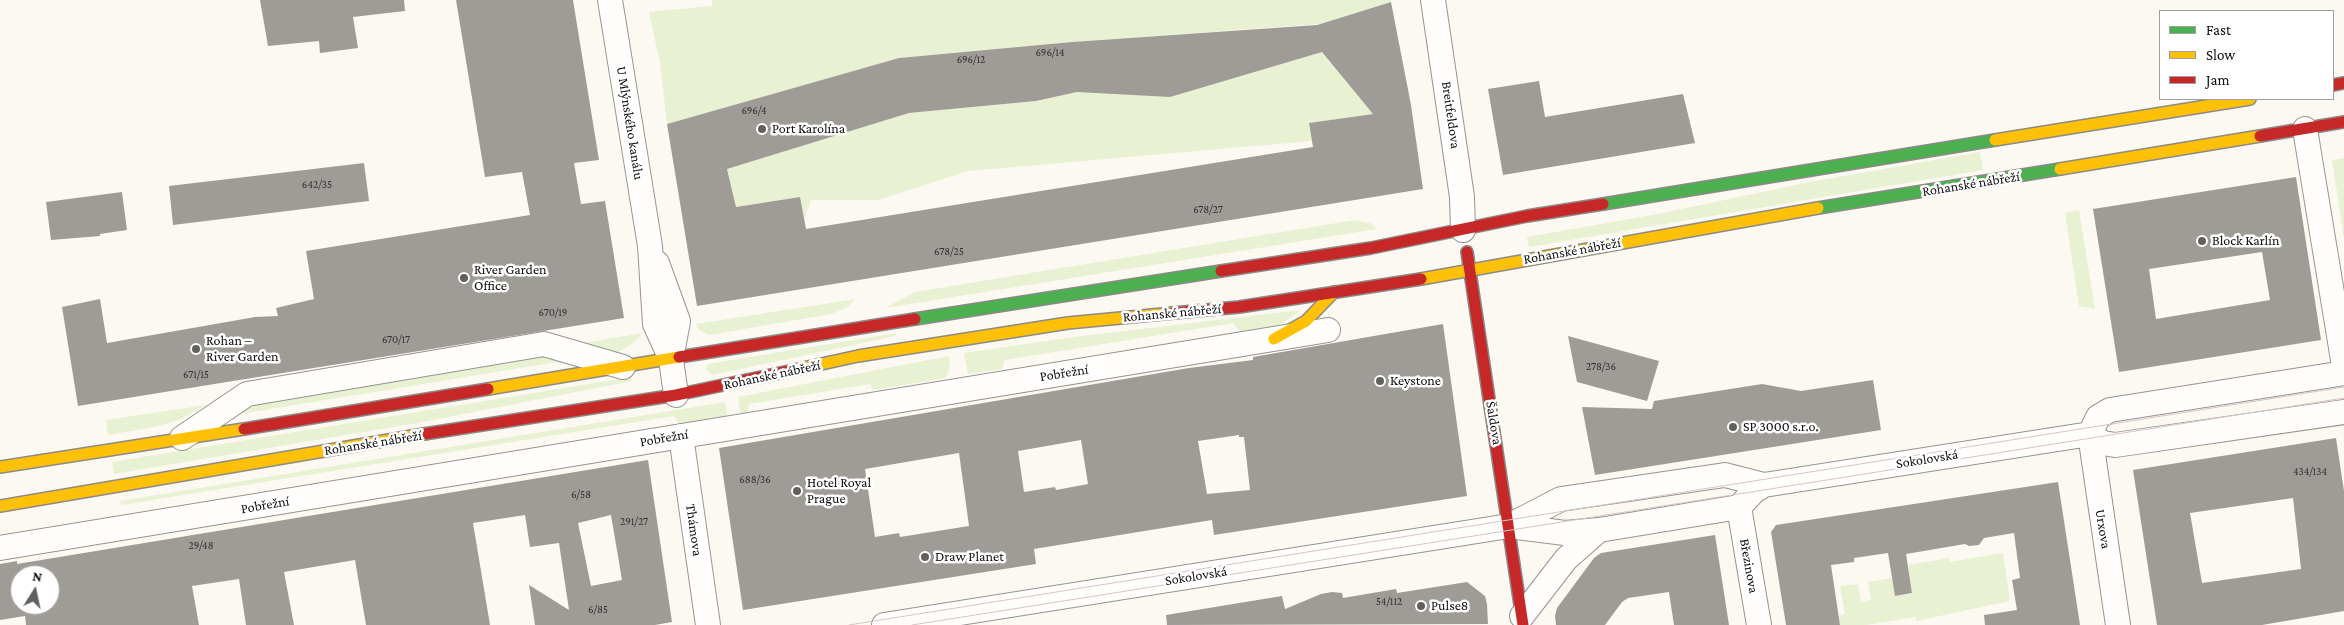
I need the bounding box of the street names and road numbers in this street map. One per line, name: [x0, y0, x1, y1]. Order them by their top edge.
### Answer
street label: U Mlýnského kanálu: [613, 65, 647, 181]
street label: Breitfeldova: [1438, 80, 1464, 150]
street label: Rohanské nábřeží: [1921, 168, 2021, 200]
street label: Rohanské nábřeží: [1522, 234, 1622, 268]
street label: Rohanské nábřeží: [1122, 300, 1222, 326]
street label: Rohanské nábřeží: [722, 357, 822, 393]
street label: Pobřežní: [1039, 361, 1089, 385]
street label: Šaldova: [1482, 400, 1506, 446]
street label: Pobřežní: [638, 425, 690, 451]
street label: Rohanské nábřeží: [323, 427, 423, 459]
street label: Sokolovská: [1895, 446, 1959, 472]
street label: Pobřežní: [239, 492, 291, 518]
street label: Thámova: [682, 503, 706, 557]
street label: Urxova: [2092, 508, 2114, 550]
street label: Březinova: [1736, 537, 1762, 595]
street label: Sokolovská: [1164, 563, 1228, 589]

